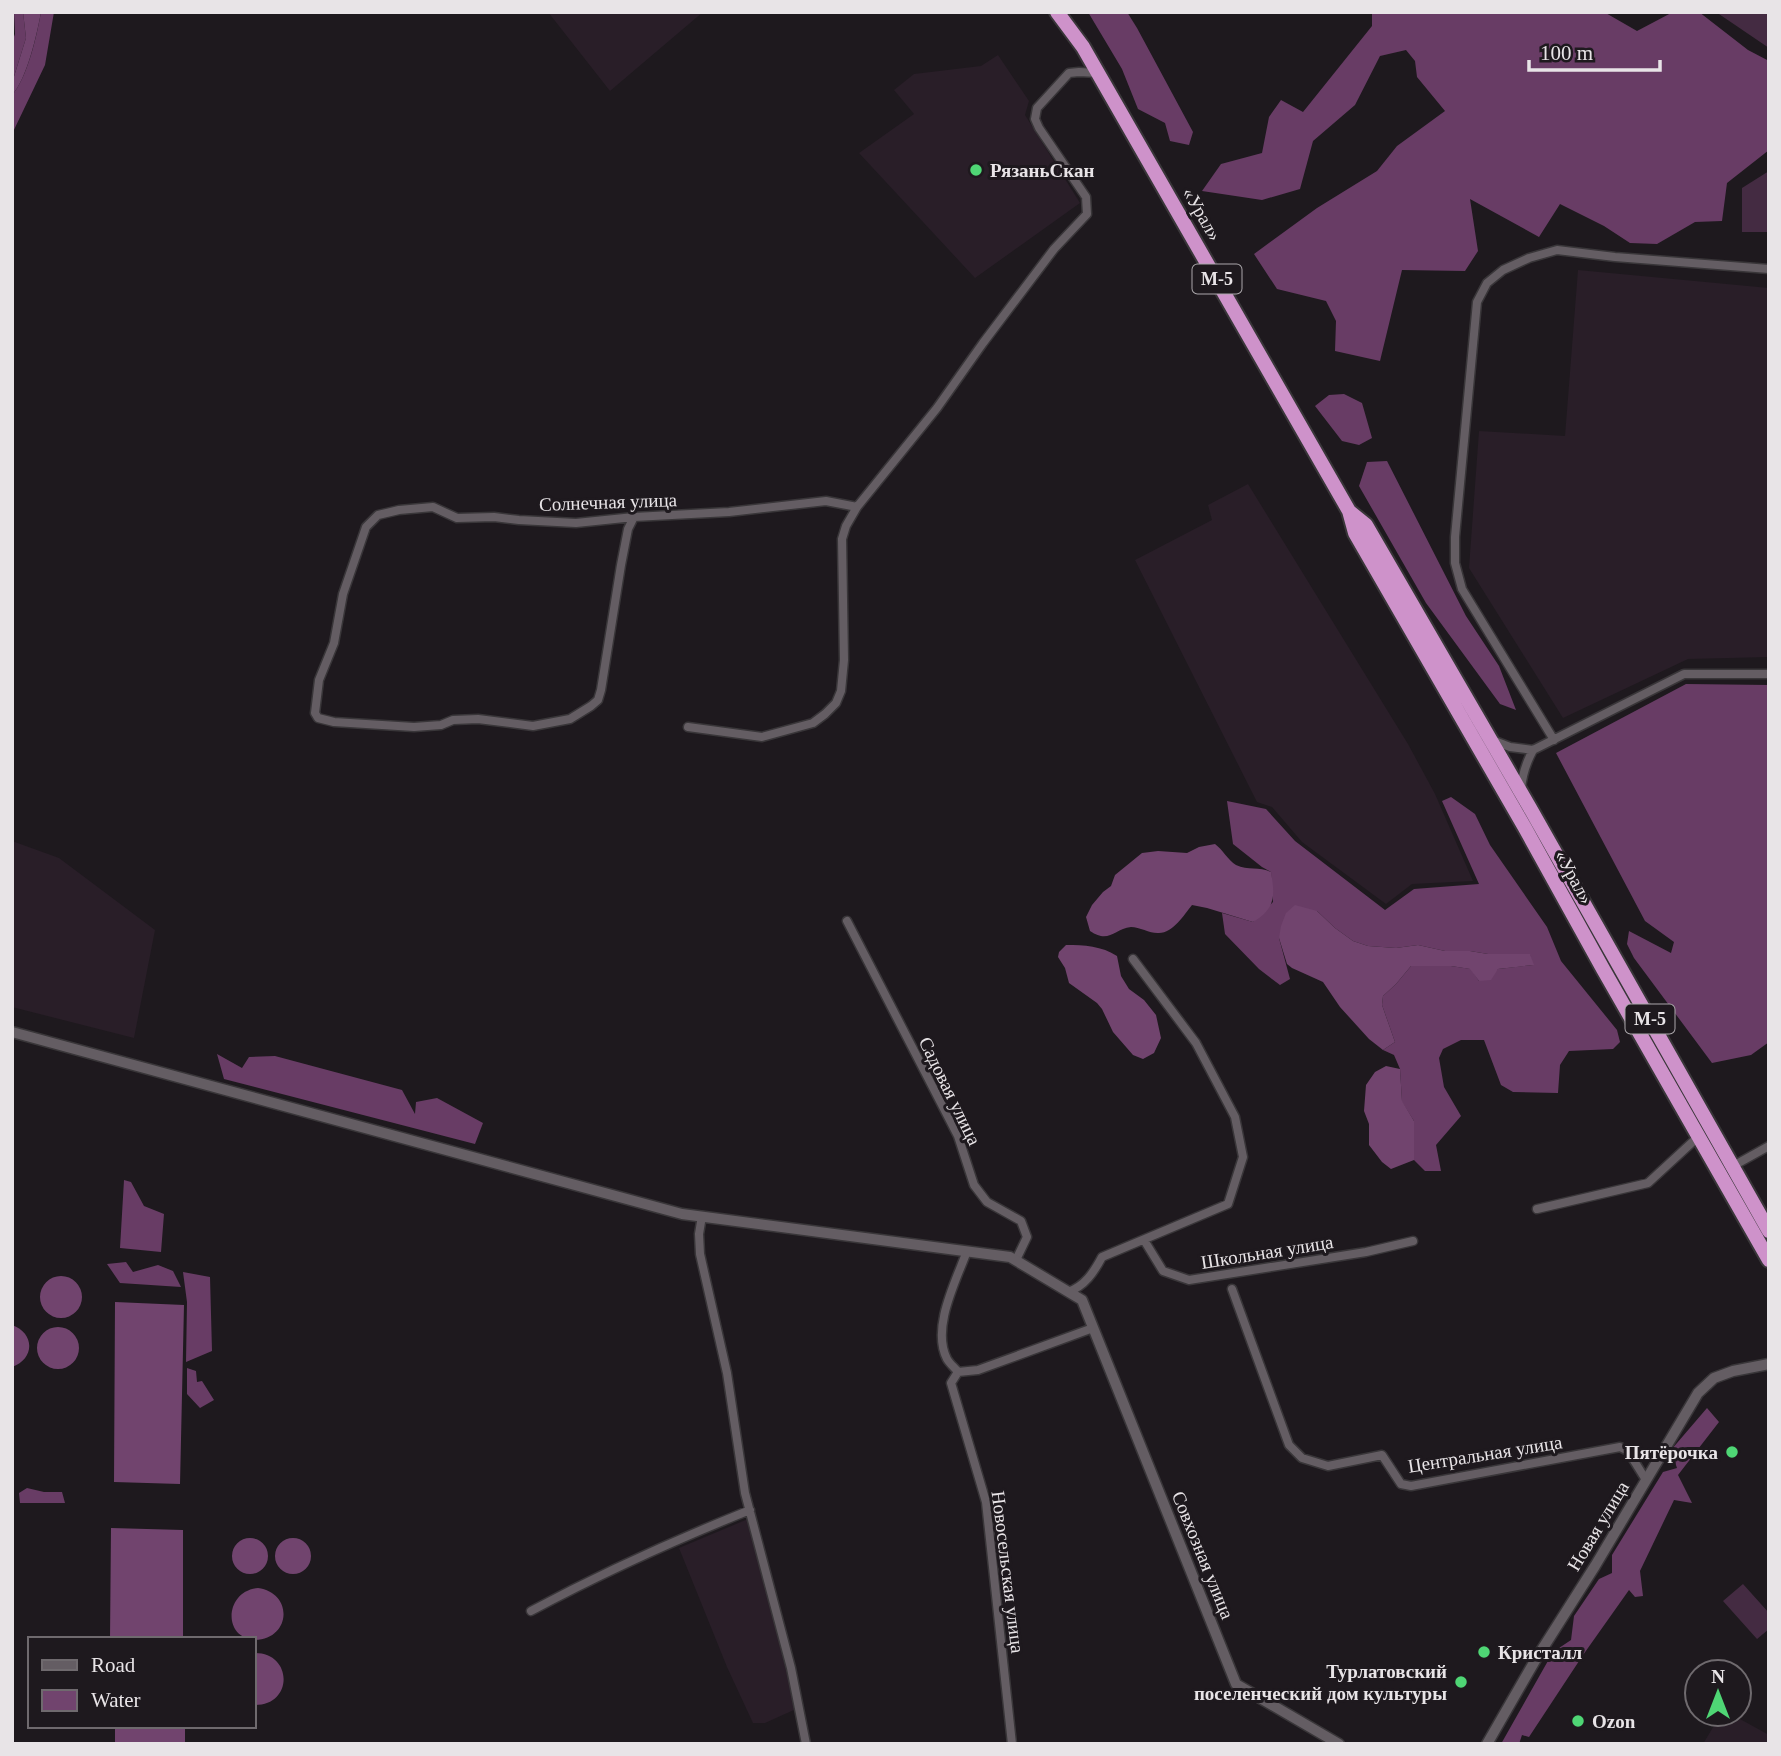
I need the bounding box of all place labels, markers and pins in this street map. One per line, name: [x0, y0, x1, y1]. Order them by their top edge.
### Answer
place label: РязаньСкан: [990, 160, 1094, 181]
marker: РязаньСкан: [968, 162, 984, 178]
place label: Пятёрочка: [1625, 1442, 1718, 1463]
marker: Пятёрочка: [1724, 1444, 1740, 1460]
place label: Кристалл: [1498, 1642, 1583, 1663]
marker: Кристалл: [1476, 1644, 1492, 1660]
place label: Турлатовский поселенческий дом культуры: [1194, 1661, 1447, 1704]
marker: Турлатовский поселенческий дом культуры: [1453, 1674, 1469, 1690]
place label: Ozon: [1592, 1711, 1636, 1732]
marker: Ozon: [1570, 1713, 1586, 1729]

